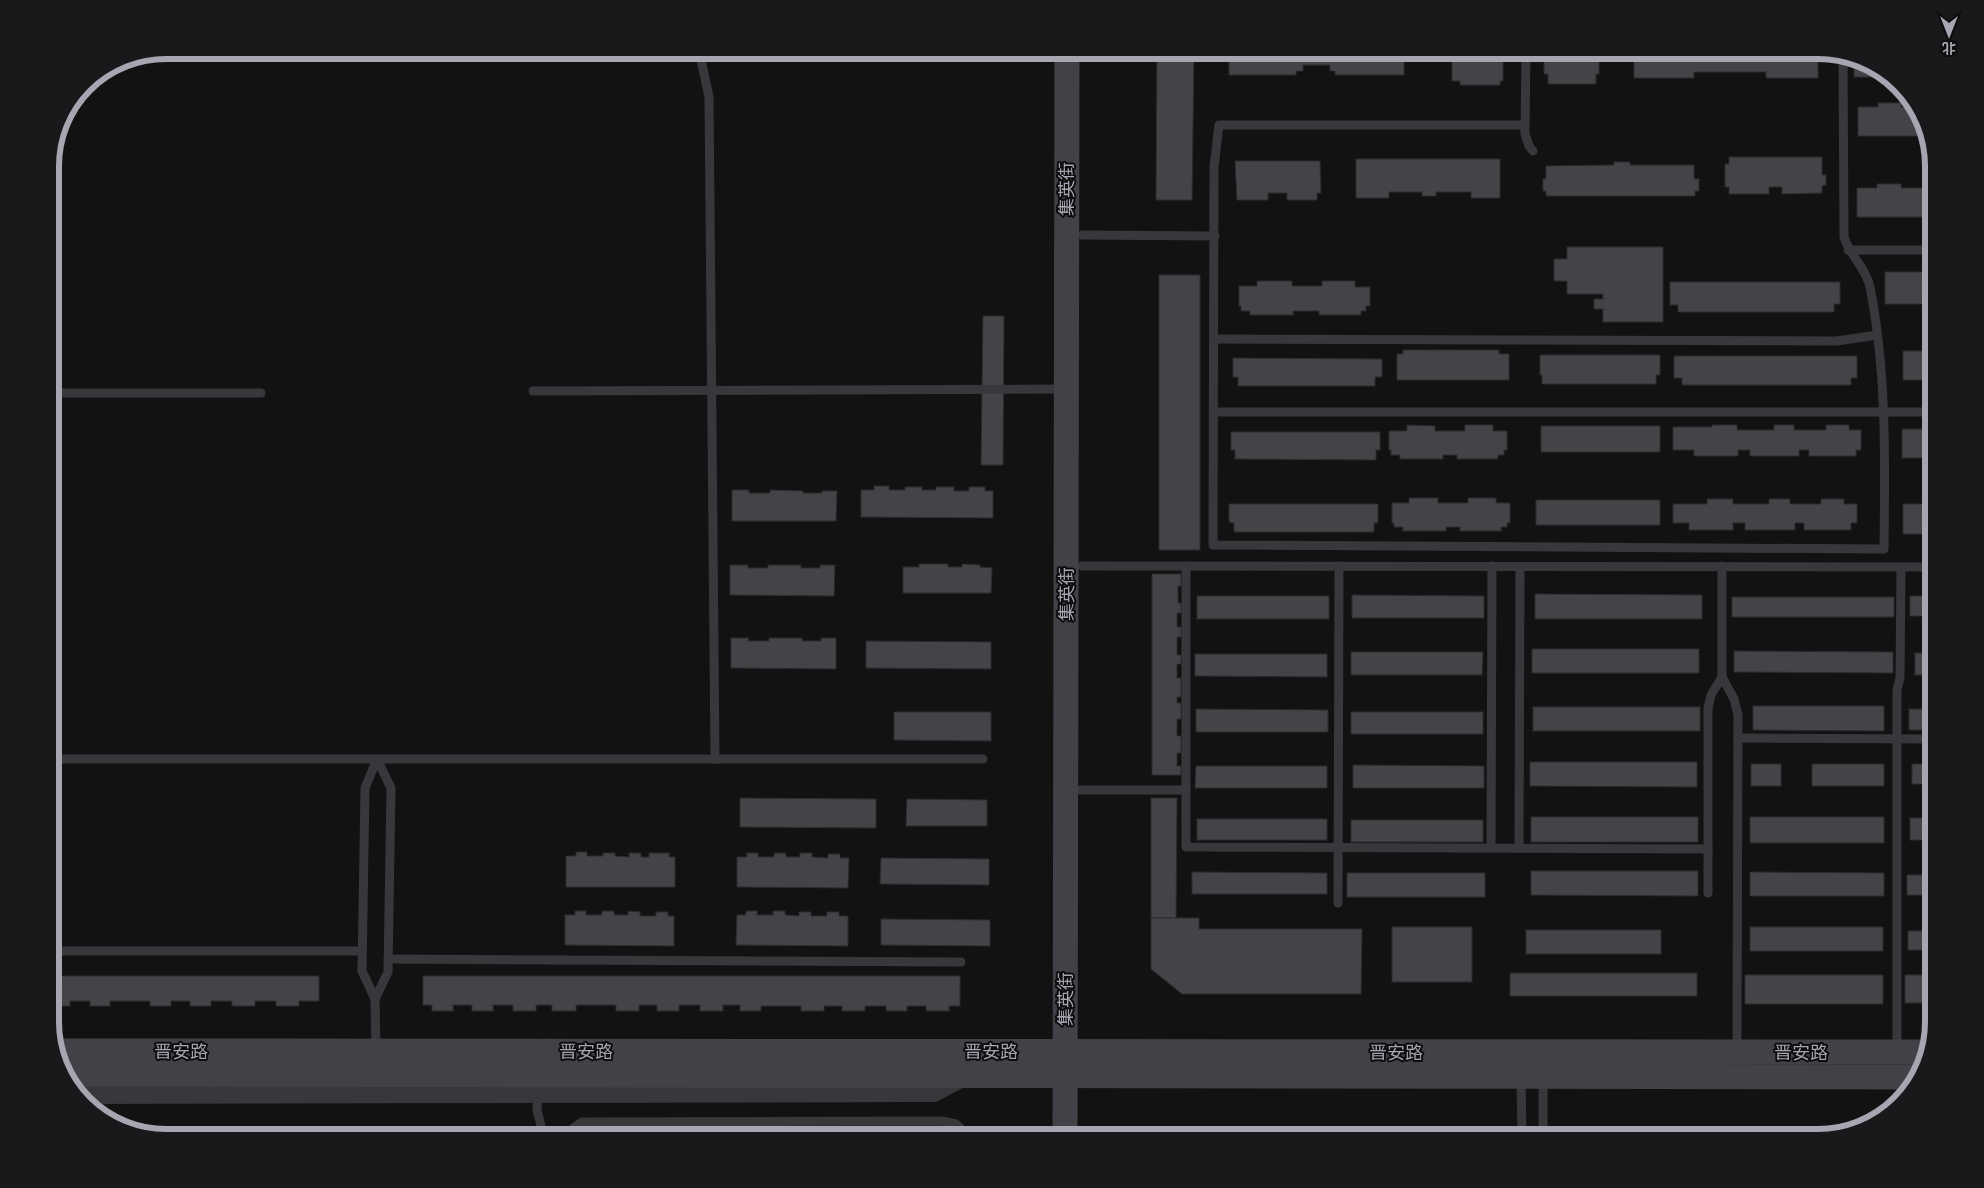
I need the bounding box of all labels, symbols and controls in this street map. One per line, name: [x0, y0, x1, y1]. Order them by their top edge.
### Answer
north arrow: [1924, 10, 1974, 60]
text: 北: [1942, 39, 1956, 57]
street label: 集英街: [1055, 162, 1078, 216]
street label: 集英街: [1055, 567, 1078, 621]
street label: 集英街: [1054, 972, 1077, 1026]
street label: 晋安路: [154, 1040, 208, 1063]
street label: 晋安路: [559, 1040, 613, 1063]
street label: 晋安路: [964, 1040, 1018, 1063]
street label: 晋安路: [1369, 1041, 1423, 1064]
street label: 晋安路: [1774, 1041, 1828, 1064]

